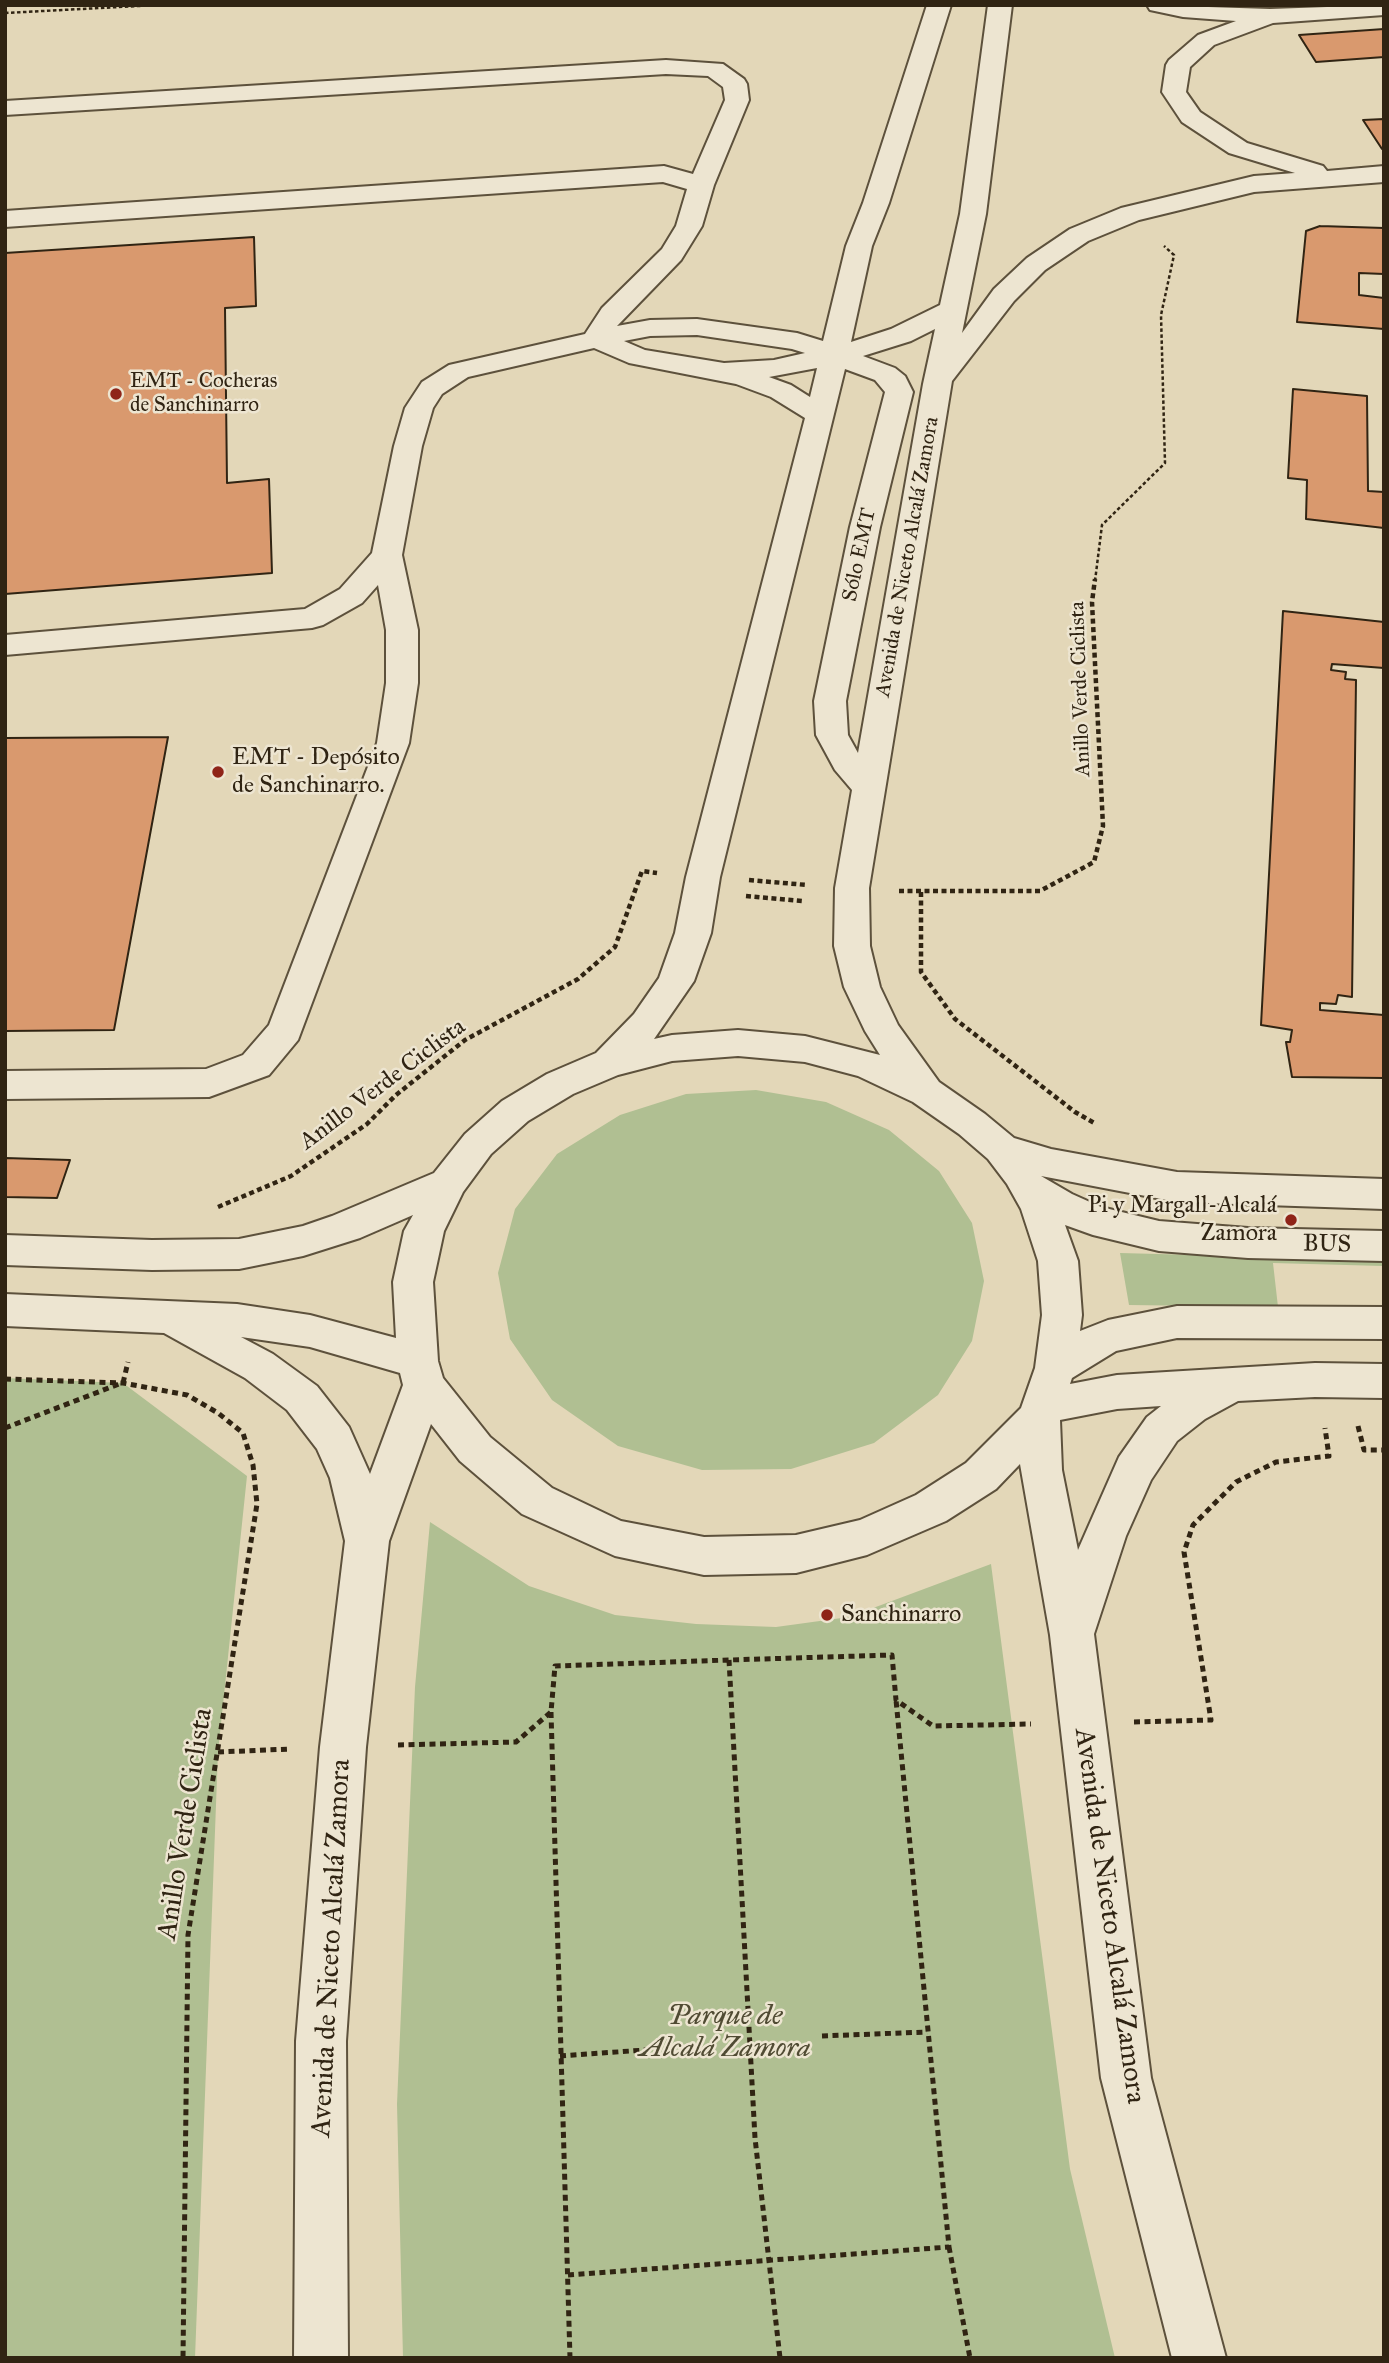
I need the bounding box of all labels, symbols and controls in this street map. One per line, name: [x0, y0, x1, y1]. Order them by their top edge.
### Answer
place label: EMT - Cocheras de Sanchinarro: [130, 369, 277, 419]
marker: EMT - Cocheras de Sanchinarro: [108, 386, 124, 402]
street label: Avenida de Niceto Alcalá Zamora: [871, 415, 945, 699]
street label: Sólo EMT: [838, 506, 882, 604]
street label: Anillo Verde Ciclista: [1065, 601, 1097, 777]
place label: EMT - Depósito de Sanchinarro.: [232, 744, 400, 800]
marker: EMT - Depósito de Sanchinarro.: [210, 764, 226, 780]
street label: Anillo Verde Ciclista: [294, 1013, 472, 1157]
place label: Pi y Margall-Alcalá Zamora: [1088, 1192, 1277, 1248]
marker: Pi y Margall-Alcalá Zamora: [1283, 1212, 1299, 1228]
street label: BUS: [1303, 1230, 1351, 1260]
place label: Sanchinarro: [841, 1601, 961, 1629]
marker: Sanchinarro: [819, 1607, 835, 1623]
street label: Anillo Verde Ciclista: [151, 1706, 221, 1942]
street label: Avenida de Niceto Alcalá Zamora: [1066, 1726, 1152, 2106]
street label: Avenida de Niceto Alcalá Zamora: [305, 1758, 359, 2138]
park label: Parque de Alcalá Zamora: [639, 2000, 811, 2066]

